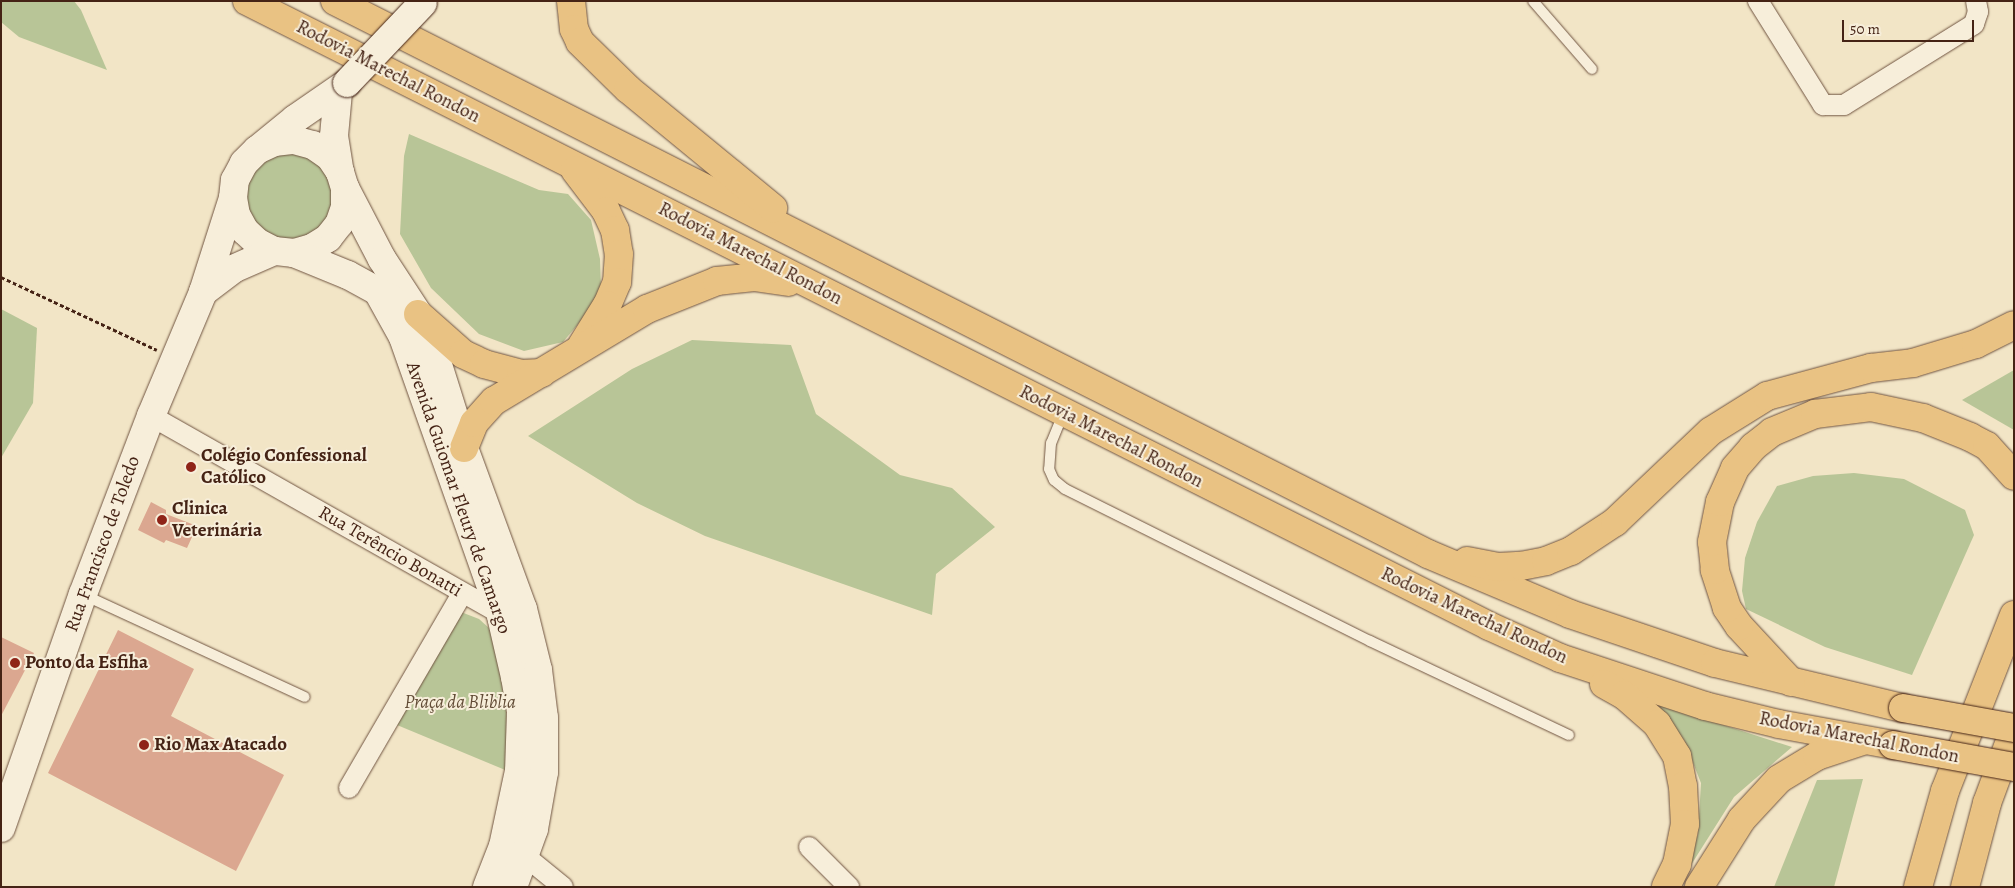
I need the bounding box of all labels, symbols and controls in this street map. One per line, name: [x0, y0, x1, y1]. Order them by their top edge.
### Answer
scale bar: [1845, 10, 1978, 42]
street label: Rodovia Marechal Rondon: [292, 16, 484, 128]
text: 50 m: [1850, 19, 1880, 39]
street label: Rodovia Marechal Rondon: [654, 198, 846, 310]
street label: Avenida Guiomar Fleury de Camargo: [401, 359, 515, 637]
street label: Rodovia Marechal Rondon: [1015, 381, 1207, 493]
place label: Colégio Confessional Católico: [201, 445, 367, 489]
street label: Rua Francisco de Toledo: [61, 453, 145, 635]
marker: Colégio Confessional Católico: [185, 461, 197, 473]
place label: Clinica Veterinária: [172, 498, 262, 542]
street label: Rua Terêncio Bonatti: [314, 502, 466, 602]
marker: Clinica Veterinária: [156, 514, 168, 526]
street label: Rodovia Marechal Rondon: [1377, 563, 1571, 669]
place label: Ponto da Esfiha: [25, 652, 148, 674]
marker: Ponto da Esfiha: [9, 657, 21, 669]
park label: Praça da Bliblia: [404, 692, 516, 714]
street label: Rodovia Marechal Rondon: [1757, 707, 1961, 769]
place label: Rio Max Atacado: [154, 734, 287, 756]
marker: Rio Max Atacado: [138, 739, 150, 751]

